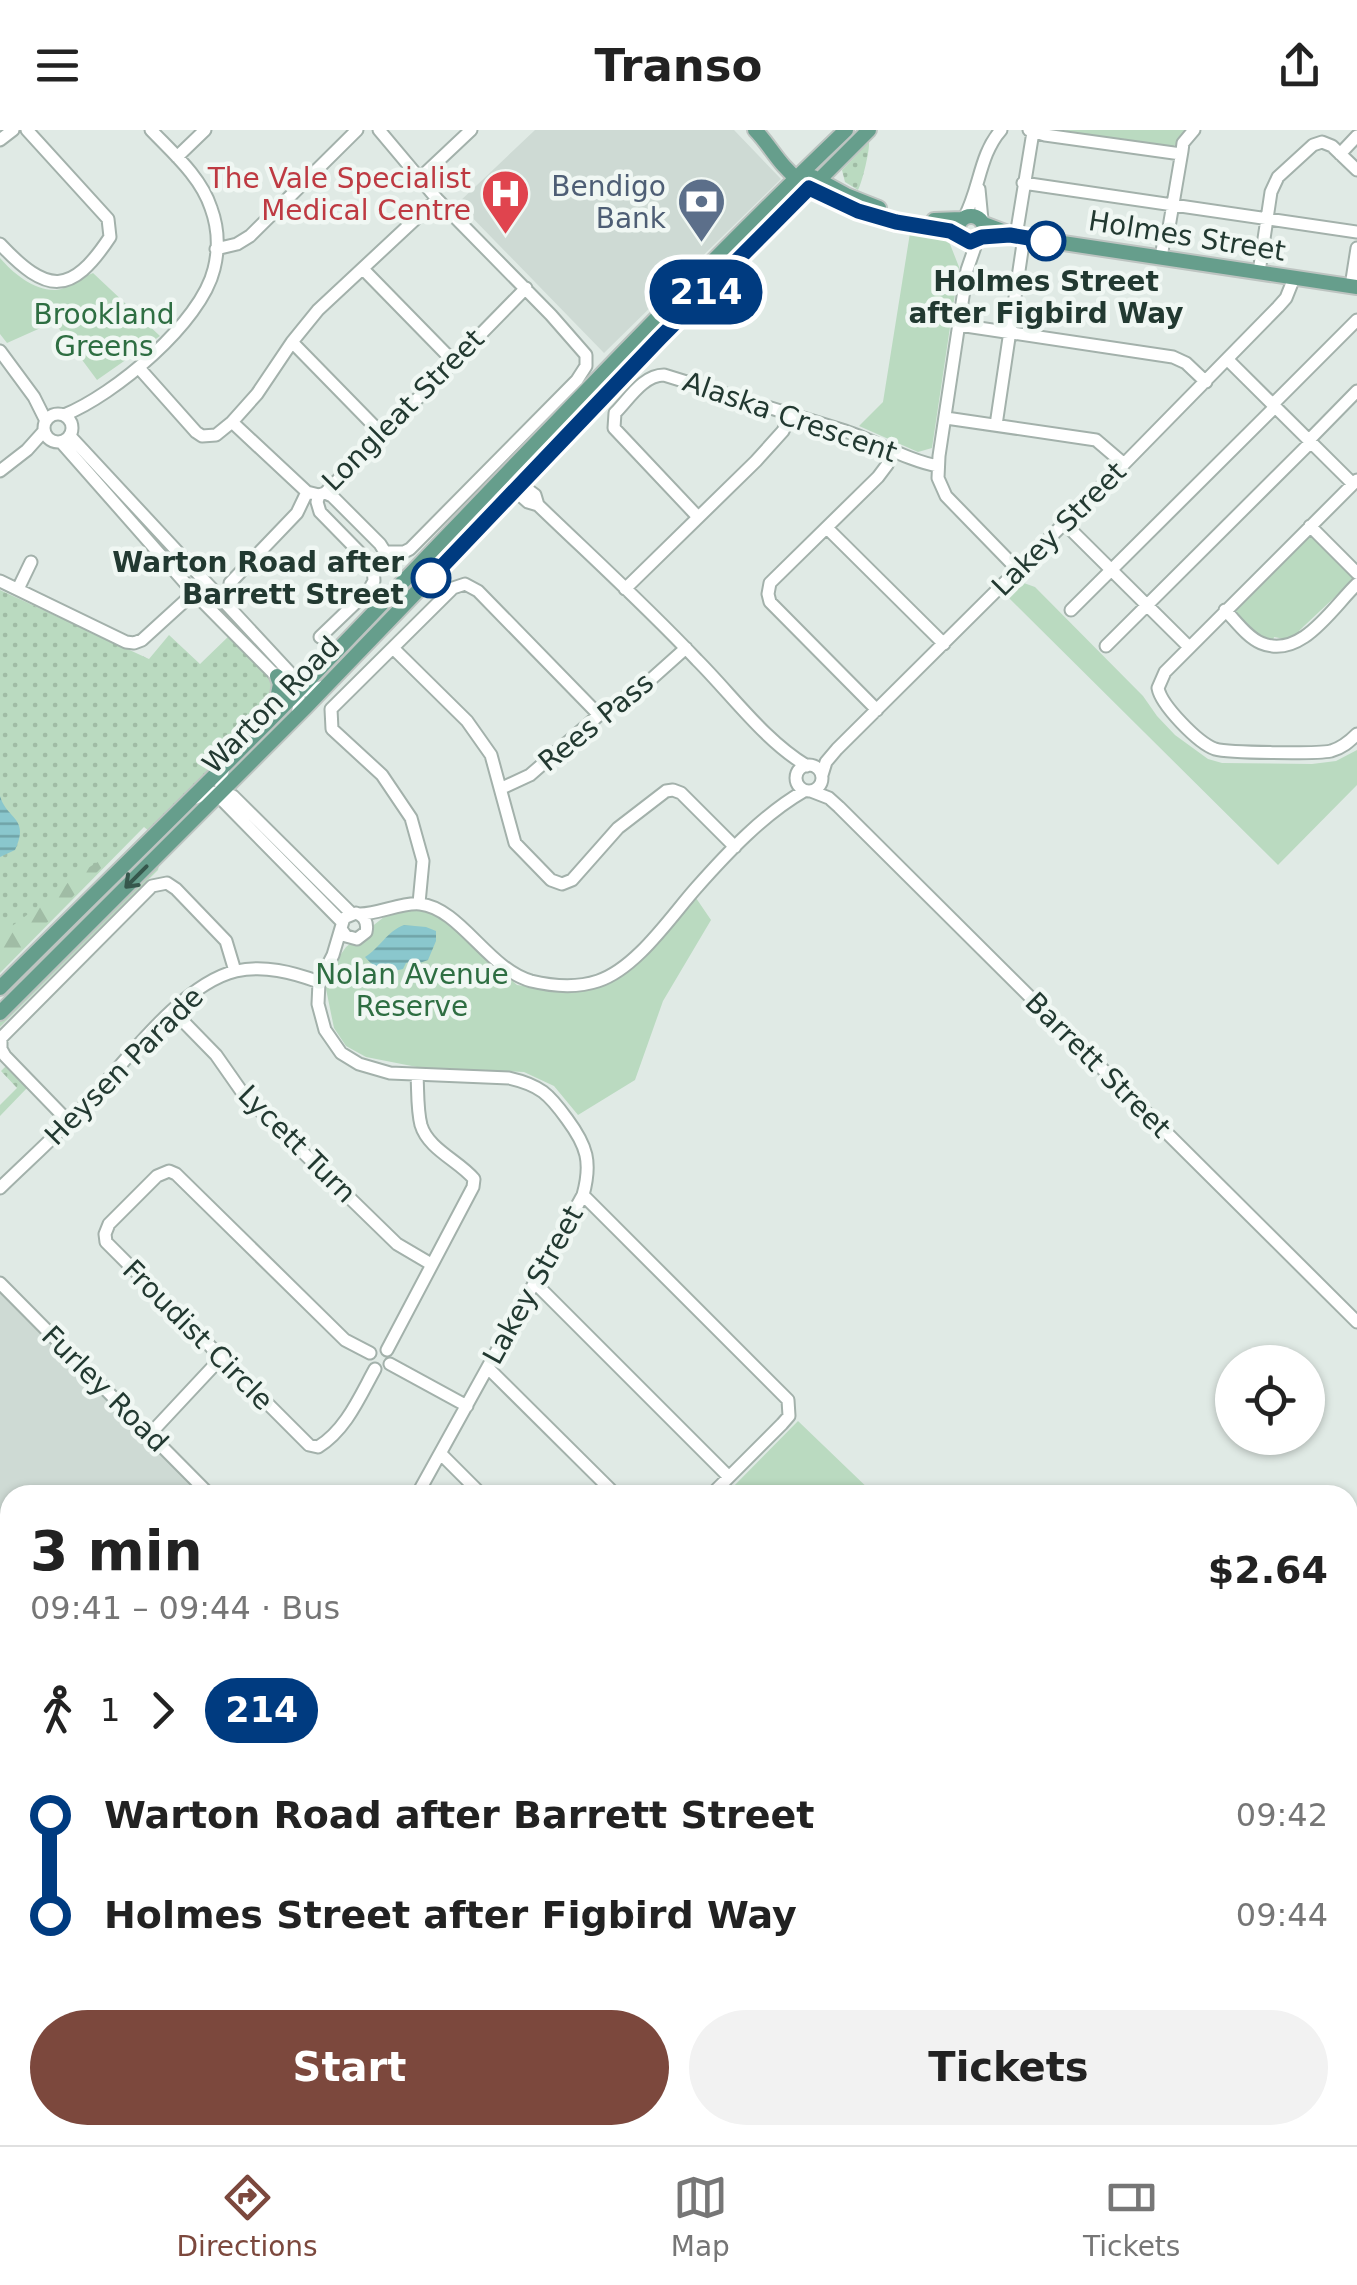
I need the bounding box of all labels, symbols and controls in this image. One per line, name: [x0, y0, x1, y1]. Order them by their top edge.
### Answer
icon: menu: [30, 38, 85, 93]
icon: share: [1272, 38, 1327, 93]
text: Transo: [594, 39, 763, 92]
place label: The Vale Specialist Medical Centre: [207, 162, 471, 227]
hospital icon: The Vale Specialist Medical Centre: [480, 168, 532, 236]
place label: Bendigo Bank: [551, 170, 667, 235]
bank icon: Bendigo Bank: [675, 176, 727, 244]
street label: Holmes Street: [1086, 204, 1288, 268]
marker: Holmes Street after Figbird Way: [1027, 222, 1065, 260]
line badge: 214: [648, 260, 764, 324]
place label: Holmes Street after Figbird Way: [908, 265, 1184, 330]
text: 214: [669, 272, 743, 312]
park label: Brookland Greens: [33, 298, 175, 363]
street label: Longleat Street: [315, 322, 491, 498]
street label: Alaska Crescent: [679, 365, 901, 469]
street label: Lakey Street: [985, 455, 1133, 603]
place label: Warton Road after Barrett Street: [112, 546, 404, 611]
marker: Warton Road after Barrett Street: [412, 559, 450, 597]
street label: Warton Road: [196, 630, 346, 780]
street label: Rees Pass: [532, 666, 660, 778]
one-way arrow: [124, 865, 148, 889]
park label: Nolan Avenue Reserve: [315, 958, 509, 1023]
street label: Heysen Parade: [38, 980, 210, 1152]
street label: Barrett Street: [1019, 986, 1177, 1144]
street label: Lycett Turn: [231, 1078, 363, 1210]
street label: Lakey Street: [476, 1200, 590, 1370]
street label: Froudist Circle: [116, 1253, 280, 1417]
street label: Furley Road: [35, 1319, 175, 1459]
map controls: [1215, 1345, 1325, 1455]
button: locate: [1215, 1345, 1325, 1455]
text: 3 min: [30, 1519, 203, 1583]
text: $2.64: [1208, 1548, 1328, 1592]
text: 09:41 – 09:44 · Bus: [30, 1589, 340, 1627]
icon: walk: [30, 1683, 85, 1738]
icon: forward: [135, 1683, 190, 1738]
text: 214: [225, 1690, 298, 1730]
text: 1: [100, 1691, 120, 1729]
text: Warton Road after Barrett Street: [104, 1793, 814, 1837]
text: 09:42: [1236, 1796, 1328, 1834]
text: Holmes Street after Figbird Way: [104, 1893, 797, 1937]
text: 09:44: [1236, 1896, 1328, 1934]
button: Start: [30, 2010, 669, 2125]
button: Tickets: [689, 2010, 1328, 2125]
tab: Directions: [177, 2170, 318, 2263]
tab: Map: [671, 2170, 730, 2263]
tab: Tickets: [1083, 2170, 1180, 2263]

